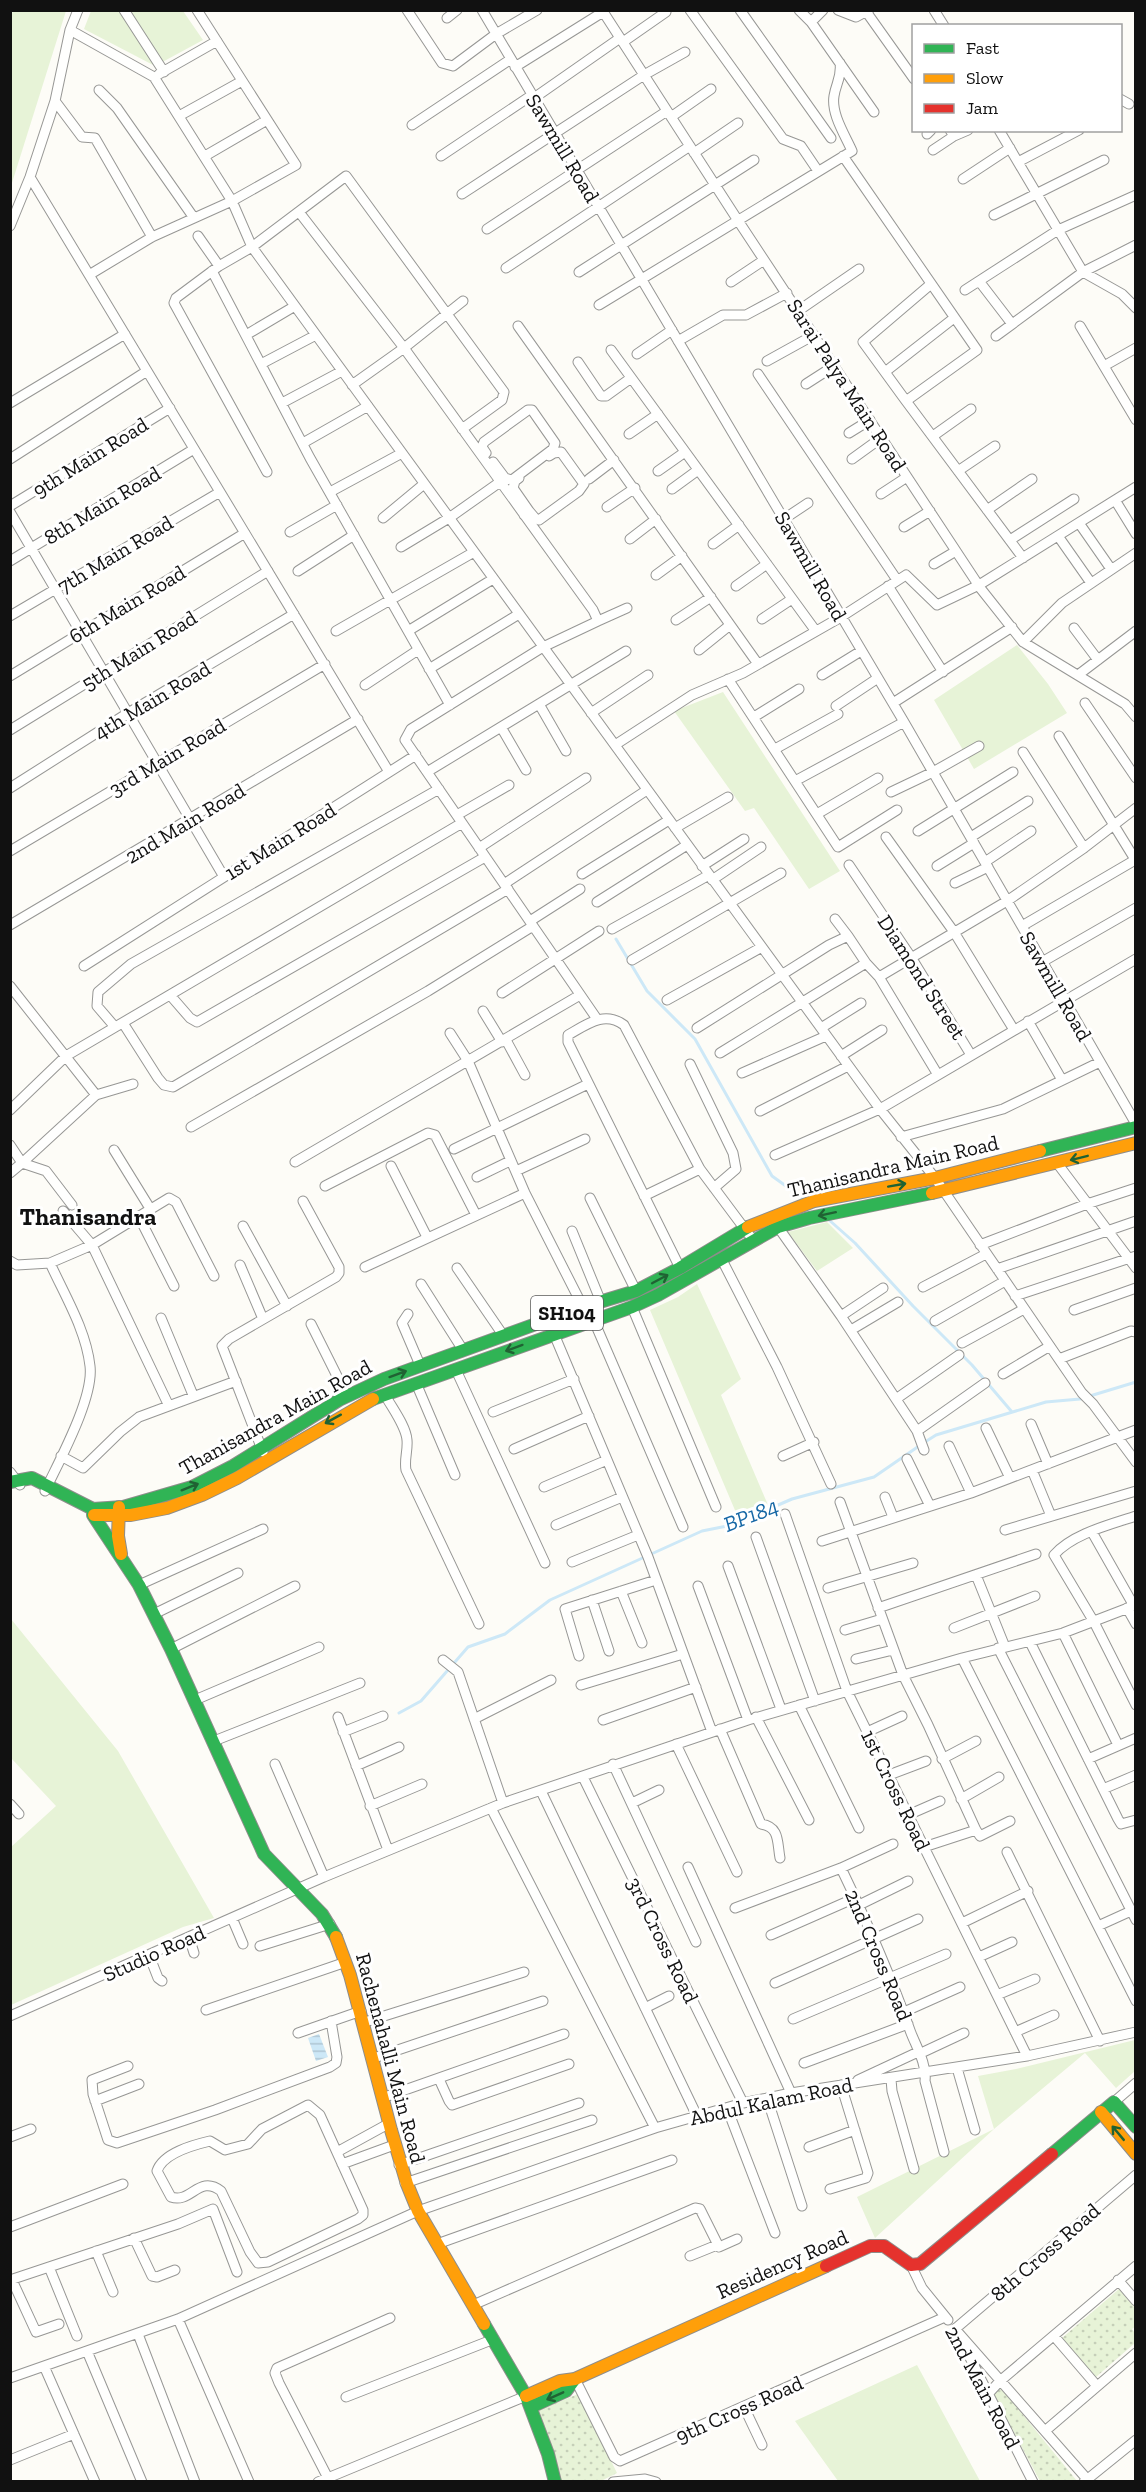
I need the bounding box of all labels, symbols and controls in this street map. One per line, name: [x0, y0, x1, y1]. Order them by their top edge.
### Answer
legend: [912, 24, 1122, 132]
text: Fast: [966, 37, 999, 59]
text: Slow: [966, 67, 1003, 89]
street label: Sawmill Road: [521, 89, 605, 207]
text: Jam: [966, 97, 998, 119]
street label: Sarai Palya Main Road: [782, 294, 912, 476]
street label: 9th Main Road: [28, 411, 153, 502]
street label: 8th Main Road: [39, 460, 165, 550]
street label: Sawmill Road: [770, 507, 853, 626]
street label: 7th Main Road: [53, 509, 178, 598]
street label: 6th Main Road: [64, 559, 190, 649]
street label: 5th Main Road: [77, 604, 202, 695]
street label: 4th Main Road: [89, 655, 215, 745]
street label: 3rd Main Road: [104, 712, 230, 802]
street label: 2nd Main Road: [121, 777, 250, 869]
street label: 1st Main Road: [220, 797, 340, 885]
street label: Diamond Street: [872, 910, 972, 1044]
street label: Sawmill Road: [1015, 927, 1098, 1046]
street label: Thanisandra Main Road: [785, 1129, 1001, 1202]
one-way arrow: [1070, 1152, 1089, 1164]
one-way arrow: [887, 1180, 906, 1191]
district label: Thanisandra: [20, 1202, 156, 1231]
one-way arrow: [818, 1209, 837, 1220]
one-way arrow: [651, 1273, 668, 1285]
road number: SH104: [531, 1296, 603, 1330]
one-way arrow: [505, 1343, 524, 1354]
street label: Thanisandra Main Road: [175, 1354, 376, 1480]
one-way arrow: [388, 1367, 406, 1378]
one-way arrow: [325, 1413, 342, 1425]
one-way arrow: [181, 1481, 199, 1492]
water label: BP184: [720, 1492, 782, 1538]
street label: 1st Cross Road: [856, 1726, 936, 1855]
street label: 3rd Cross Road: [622, 1873, 704, 2007]
street label: 2nd Cross Road: [840, 1885, 918, 2025]
street label: Studio Road: [99, 1919, 209, 1987]
street label: Rachenahalli Main Road: [351, 1950, 431, 2166]
street label: Abdul Kalam Road: [687, 2071, 855, 2130]
one-way arrow: [1112, 2125, 1125, 2141]
street label: 8th Cross Road: [985, 2197, 1105, 2306]
street label: Residency Road: [713, 2224, 852, 2304]
street label: 2nd Main Road: [940, 2321, 1026, 2453]
street label: 9th Cross Road: [671, 2370, 807, 2448]
one-way arrow: [547, 2391, 565, 2402]

